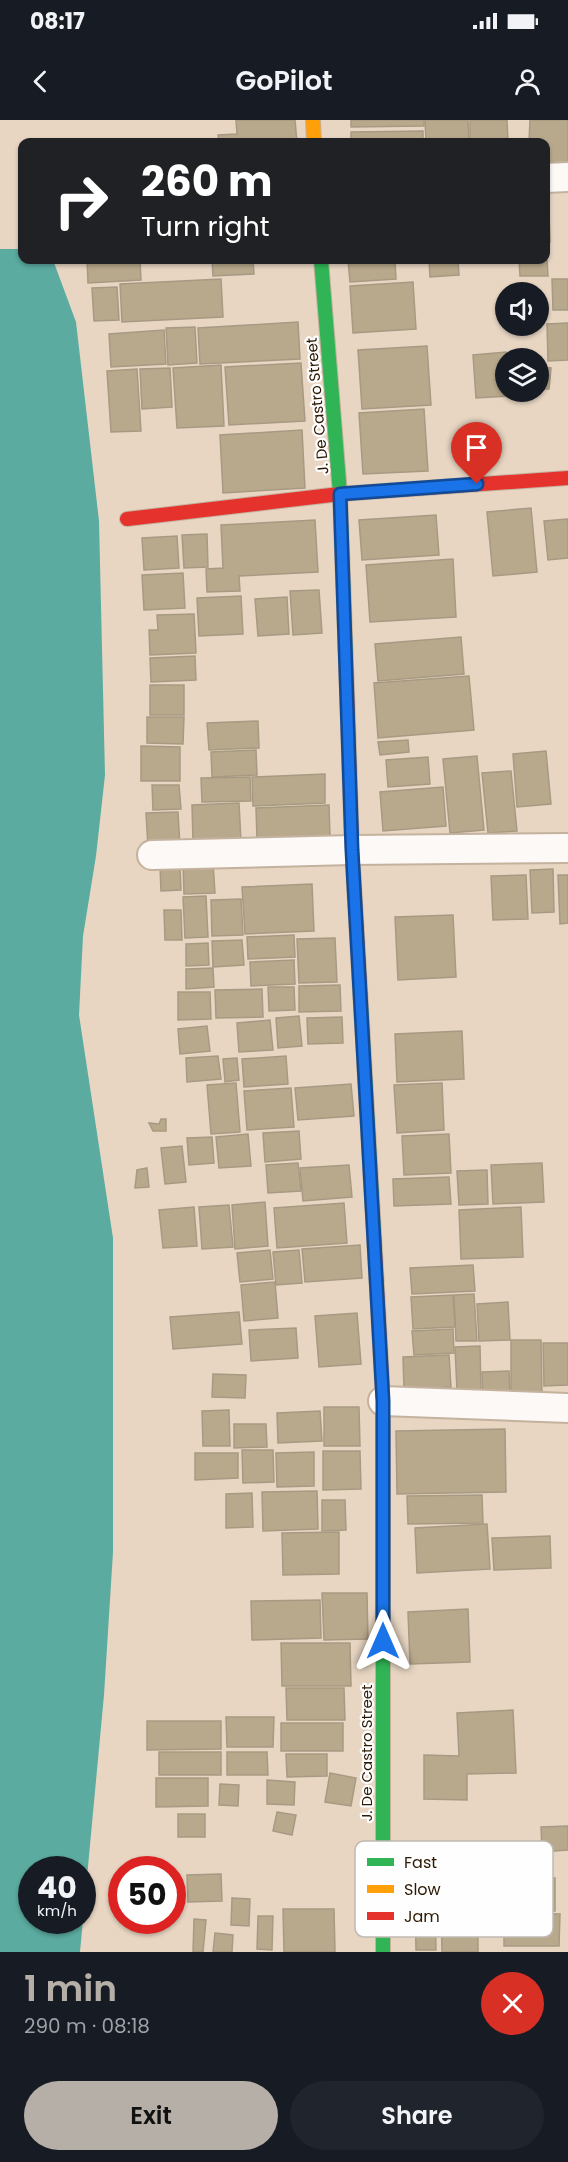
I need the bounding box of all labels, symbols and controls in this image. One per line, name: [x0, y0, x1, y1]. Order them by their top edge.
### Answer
text: 08:17: [30, 6, 85, 37]
text: GoPilot: [235, 62, 333, 99]
icon: back: [24, 65, 57, 98]
icon: person: [511, 65, 544, 98]
text: 260 m: [141, 152, 273, 211]
icon: right: [42, 162, 120, 240]
text: Turn right: [141, 208, 270, 245]
map controls: [495, 282, 549, 402]
button: sound: [495, 282, 549, 336]
street label: J. De Castro Street: [301, 337, 333, 475]
button: layers: [495, 348, 549, 402]
pin: [451, 422, 502, 484]
icon: arrive: [460, 431, 493, 464]
position arrow: [351, 1609, 415, 1673]
street label: J. De Castro Street: [356, 1684, 377, 1822]
legend: [355, 1841, 553, 1937]
text: Fast: [404, 1851, 437, 1874]
speed limit sign: 50: [108, 1856, 186, 1934]
text: 40: [37, 1866, 77, 1909]
text: Slow: [404, 1878, 441, 1901]
text: km/h: [37, 1900, 77, 1921]
text: Jam: [404, 1905, 440, 1928]
text: 1 min: [24, 1963, 117, 2014]
button: close: [481, 1972, 544, 2035]
text: 290 m · 08:18: [24, 2012, 150, 2040]
button: Exit: [24, 2081, 278, 2150]
button: Share: [290, 2081, 544, 2150]

